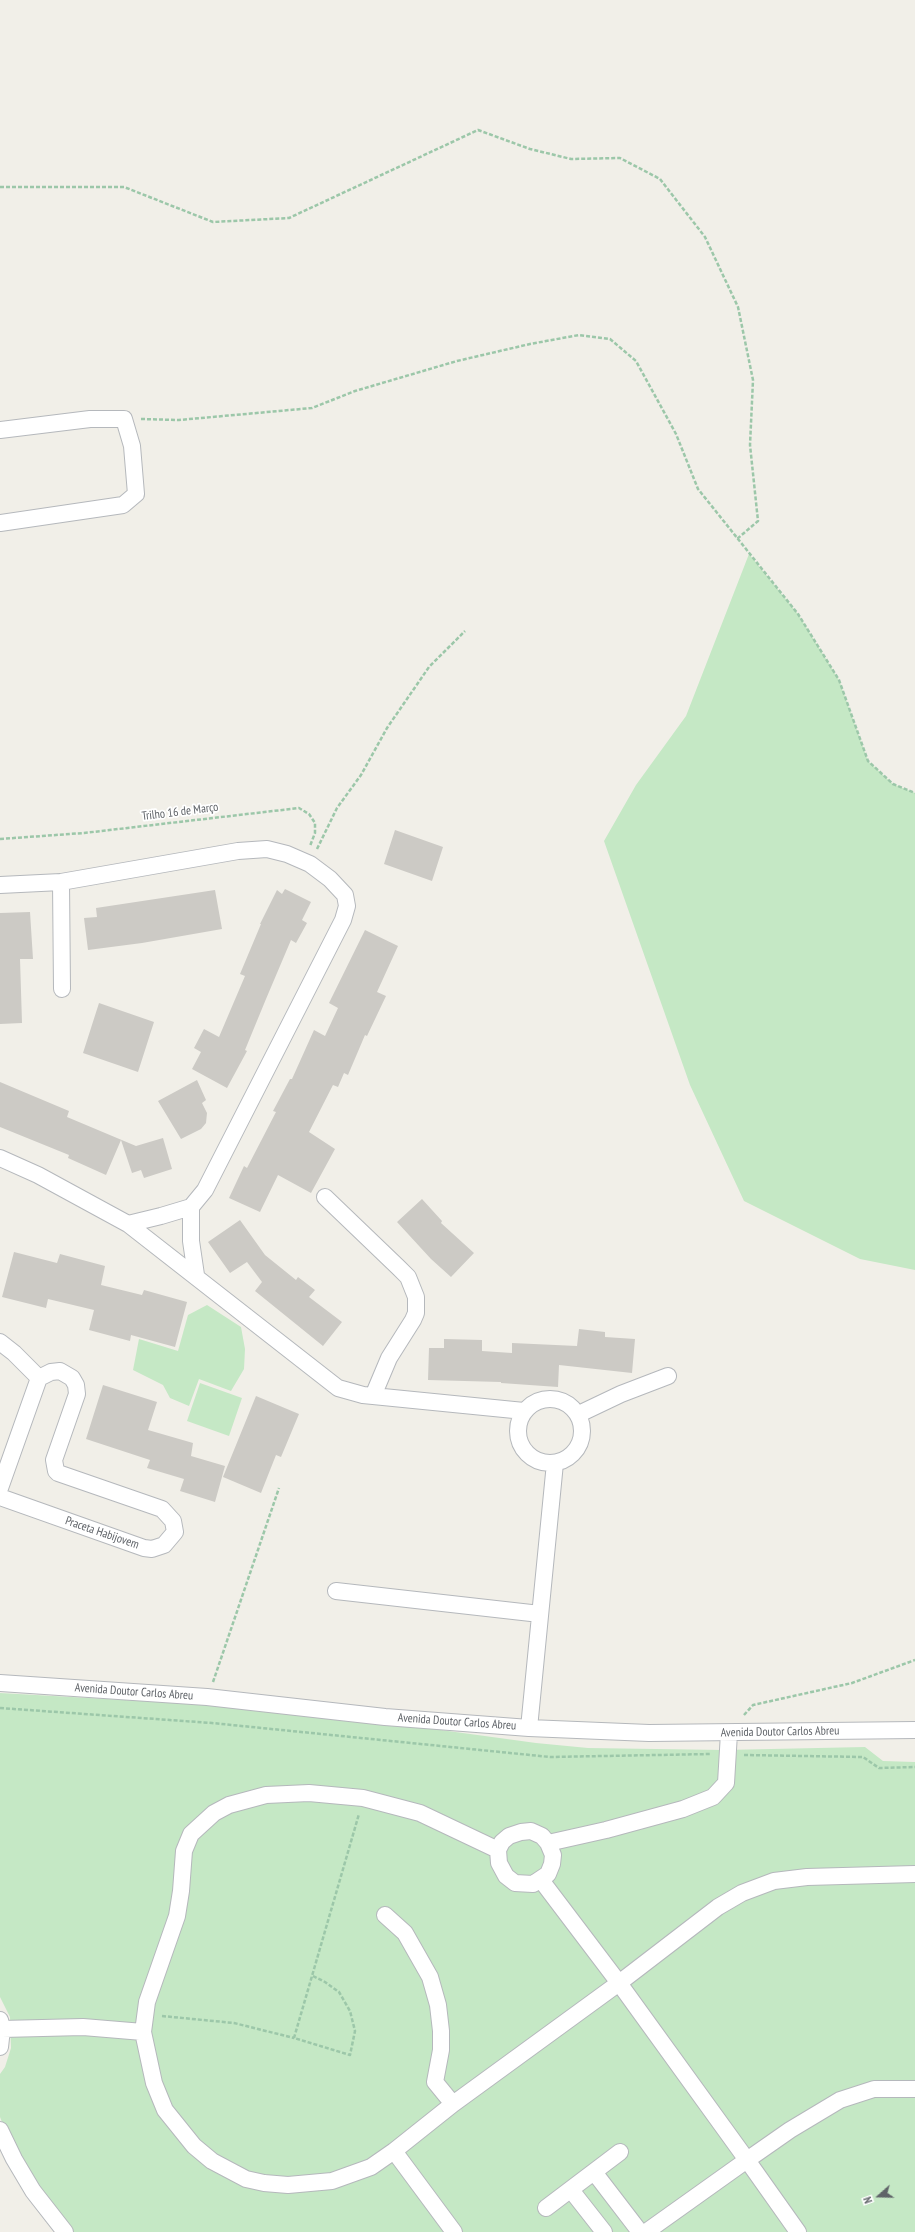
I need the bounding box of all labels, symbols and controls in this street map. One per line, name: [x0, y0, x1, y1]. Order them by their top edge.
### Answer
street label: Trilho 16 de Março: [141, 800, 219, 824]
street label: Praceta Habijovem: [63, 1514, 141, 1552]
street label: Avenida Doutor Carlos Abreu: [74, 1681, 194, 1703]
street label: Avenida Doutor Carlos Abreu: [397, 1711, 517, 1733]
street label: Avenida Doutor Carlos Abreu: [721, 1724, 839, 1740]
north arrow: [859, 2176, 899, 2216]
text: N: [860, 2195, 875, 2205]

